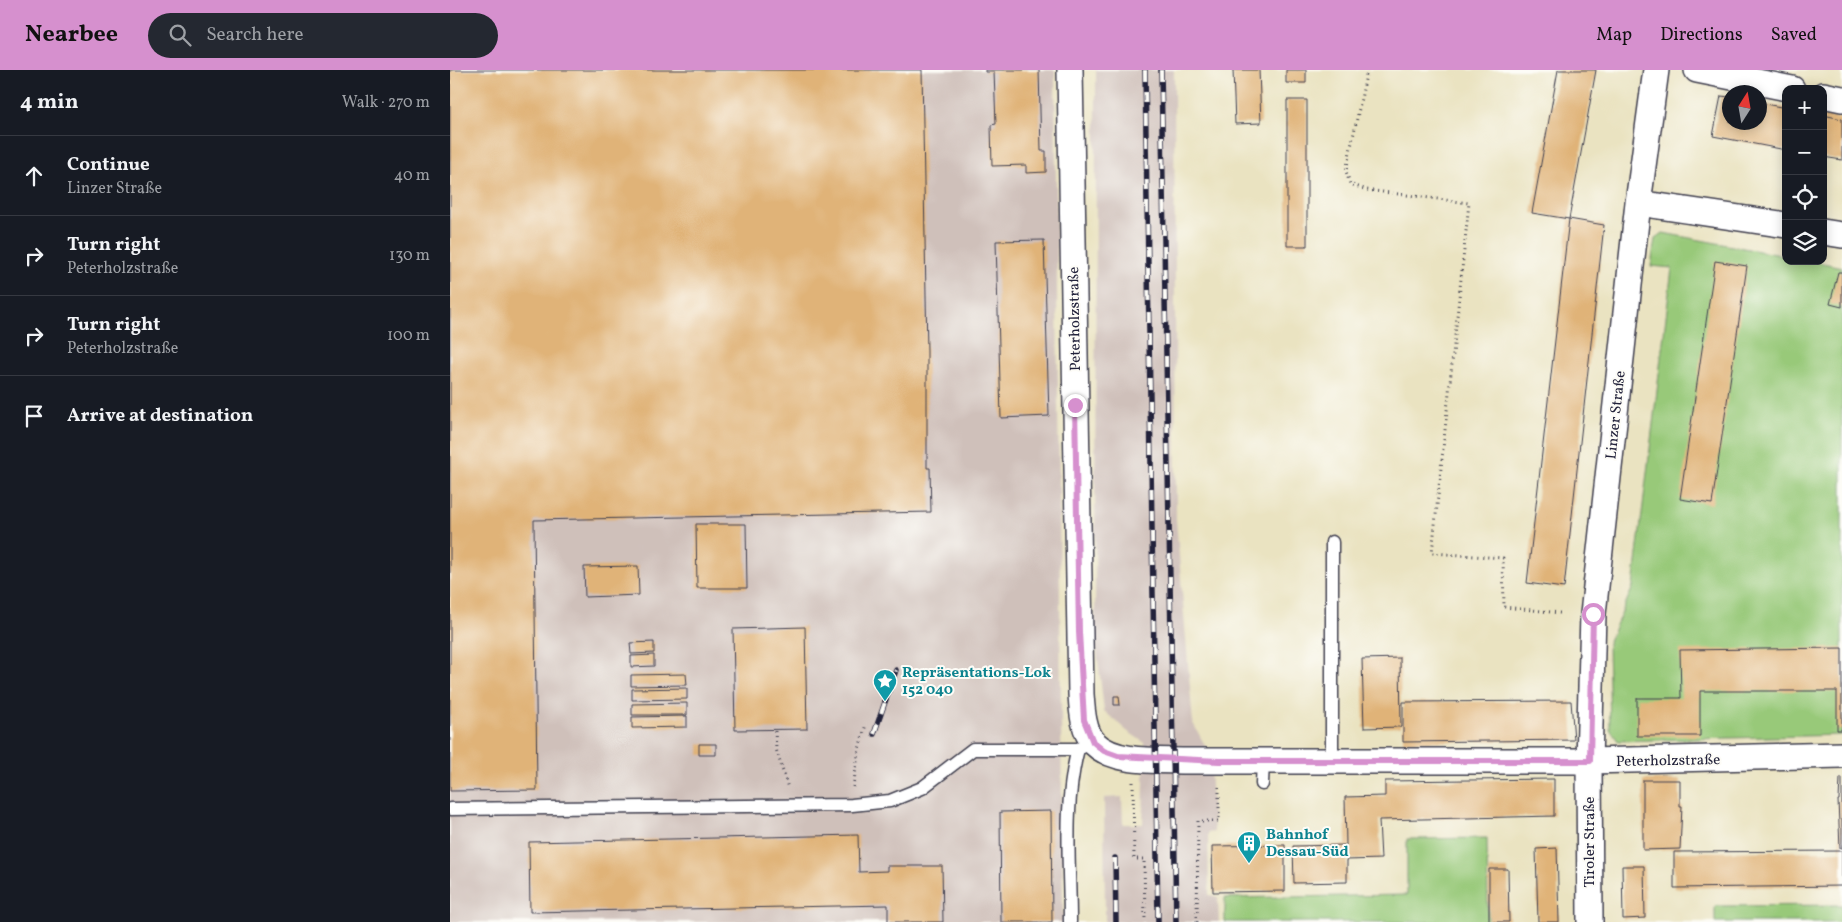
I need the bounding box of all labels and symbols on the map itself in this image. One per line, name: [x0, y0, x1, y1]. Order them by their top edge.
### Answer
north arrow: [1722, 85, 1767, 130]
street label: Peterholzstraße: [1064, 267, 1087, 371]
street label: Linzer Straße: [1601, 370, 1632, 461]
route end: [1064, 394, 1087, 417]
route start: [1582, 603, 1605, 626]
place label: Repräsentations-Lok 152 040: [902, 663, 1051, 701]
place icon: Repräsentations-Lok 152 040: [872, 668, 898, 702]
street label: Peterholzstraße: [1616, 750, 1720, 773]
street label: Tiroler Straße: [1580, 797, 1601, 887]
place label: Bahnhof Dessau-Süd: [1266, 825, 1349, 863]
building icon: Bahnhof Dessau-Süd: [1236, 830, 1262, 864]

